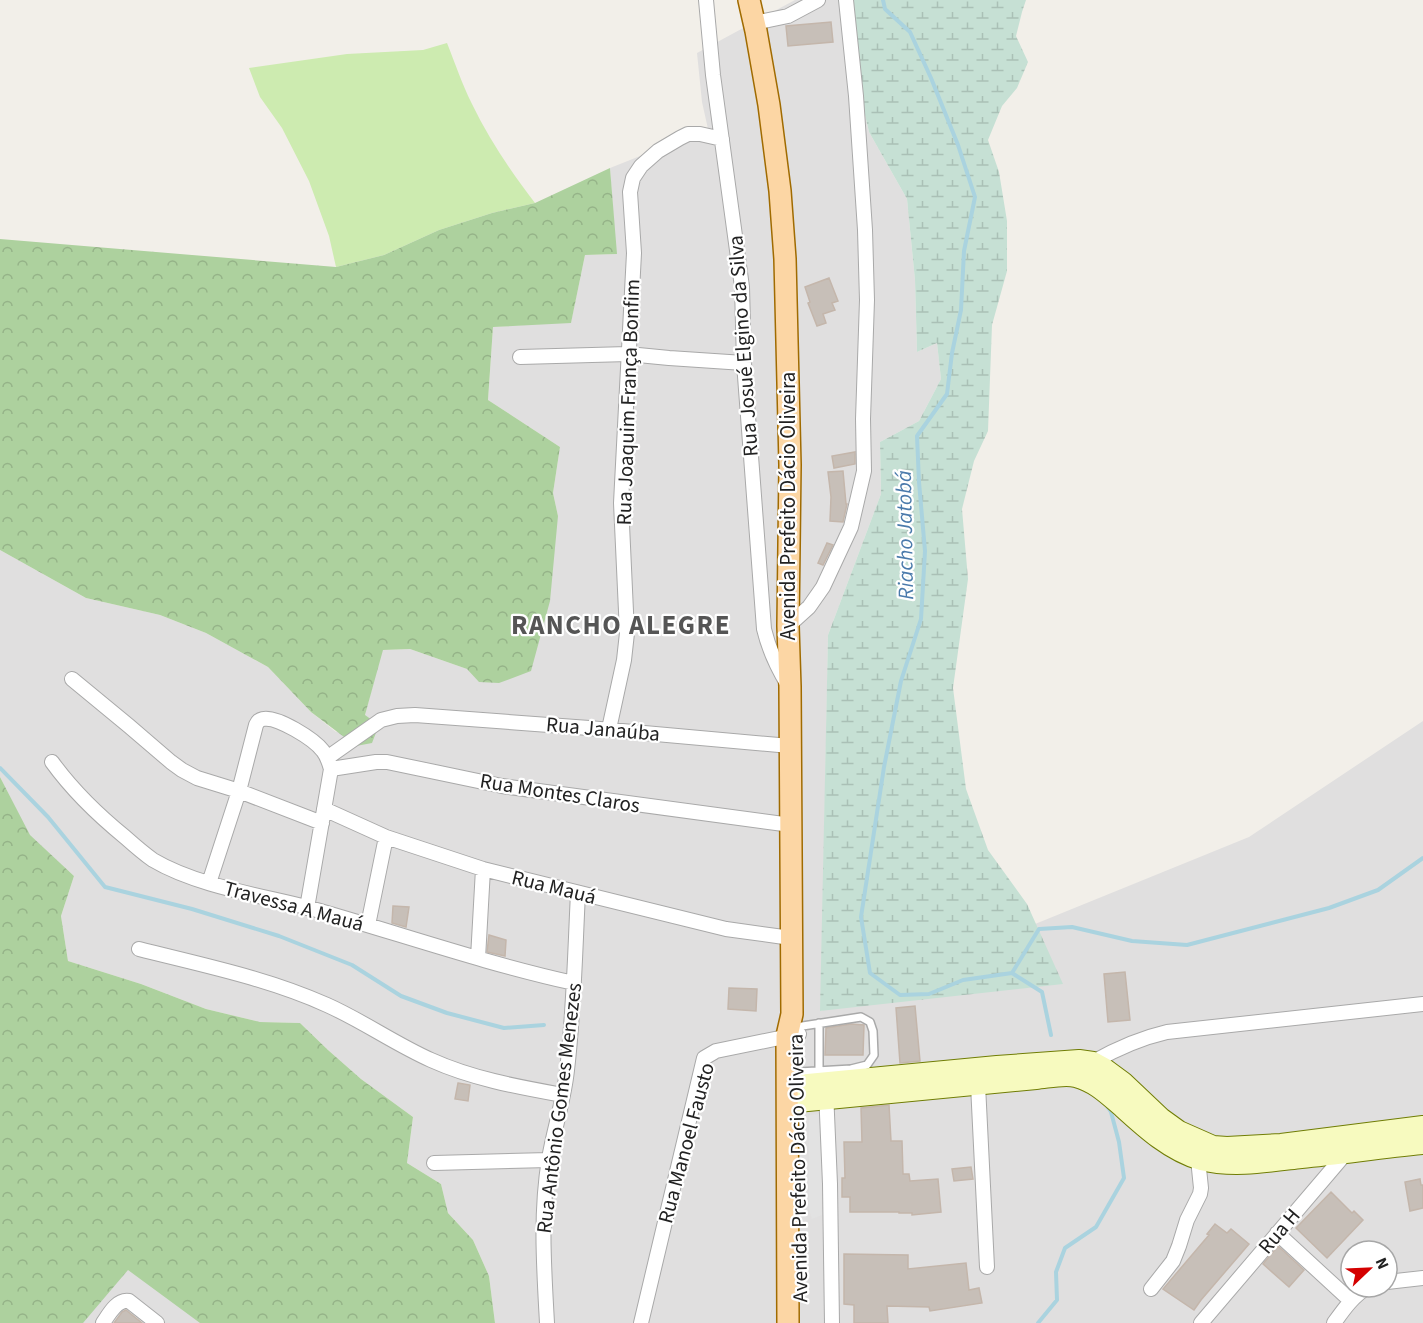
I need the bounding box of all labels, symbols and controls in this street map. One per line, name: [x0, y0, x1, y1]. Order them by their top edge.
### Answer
street label: Rua Josué Elgino da Silva: [720, 234, 766, 458]
street label: Rua Joaquim França Bonfim: [609, 278, 647, 526]
street label: Avenida Prefeito Dácio Oliveira: [773, 372, 803, 640]
water label: Riacho Jatobá: [888, 470, 922, 600]
district label: RANCHO ALEGRE: [511, 606, 731, 645]
street label: Rua Janaúba: [545, 709, 661, 749]
street label: Rua Montes Claros: [478, 766, 642, 820]
street label: Rua Mauá: [509, 862, 599, 912]
street label: Travessa A Mauá: [221, 873, 367, 939]
street label: Rua Antônio Gomes Menezes: [529, 981, 589, 1235]
street label: Avenida Prefeito Dácio Oliveira: [781, 1033, 815, 1303]
street label: Rua Manoel Fausto: [650, 1059, 722, 1227]
street label: Rua H: [1251, 1201, 1307, 1261]
north arrow: [1339, 1239, 1399, 1299]
text: N: [1370, 1254, 1394, 1273]

